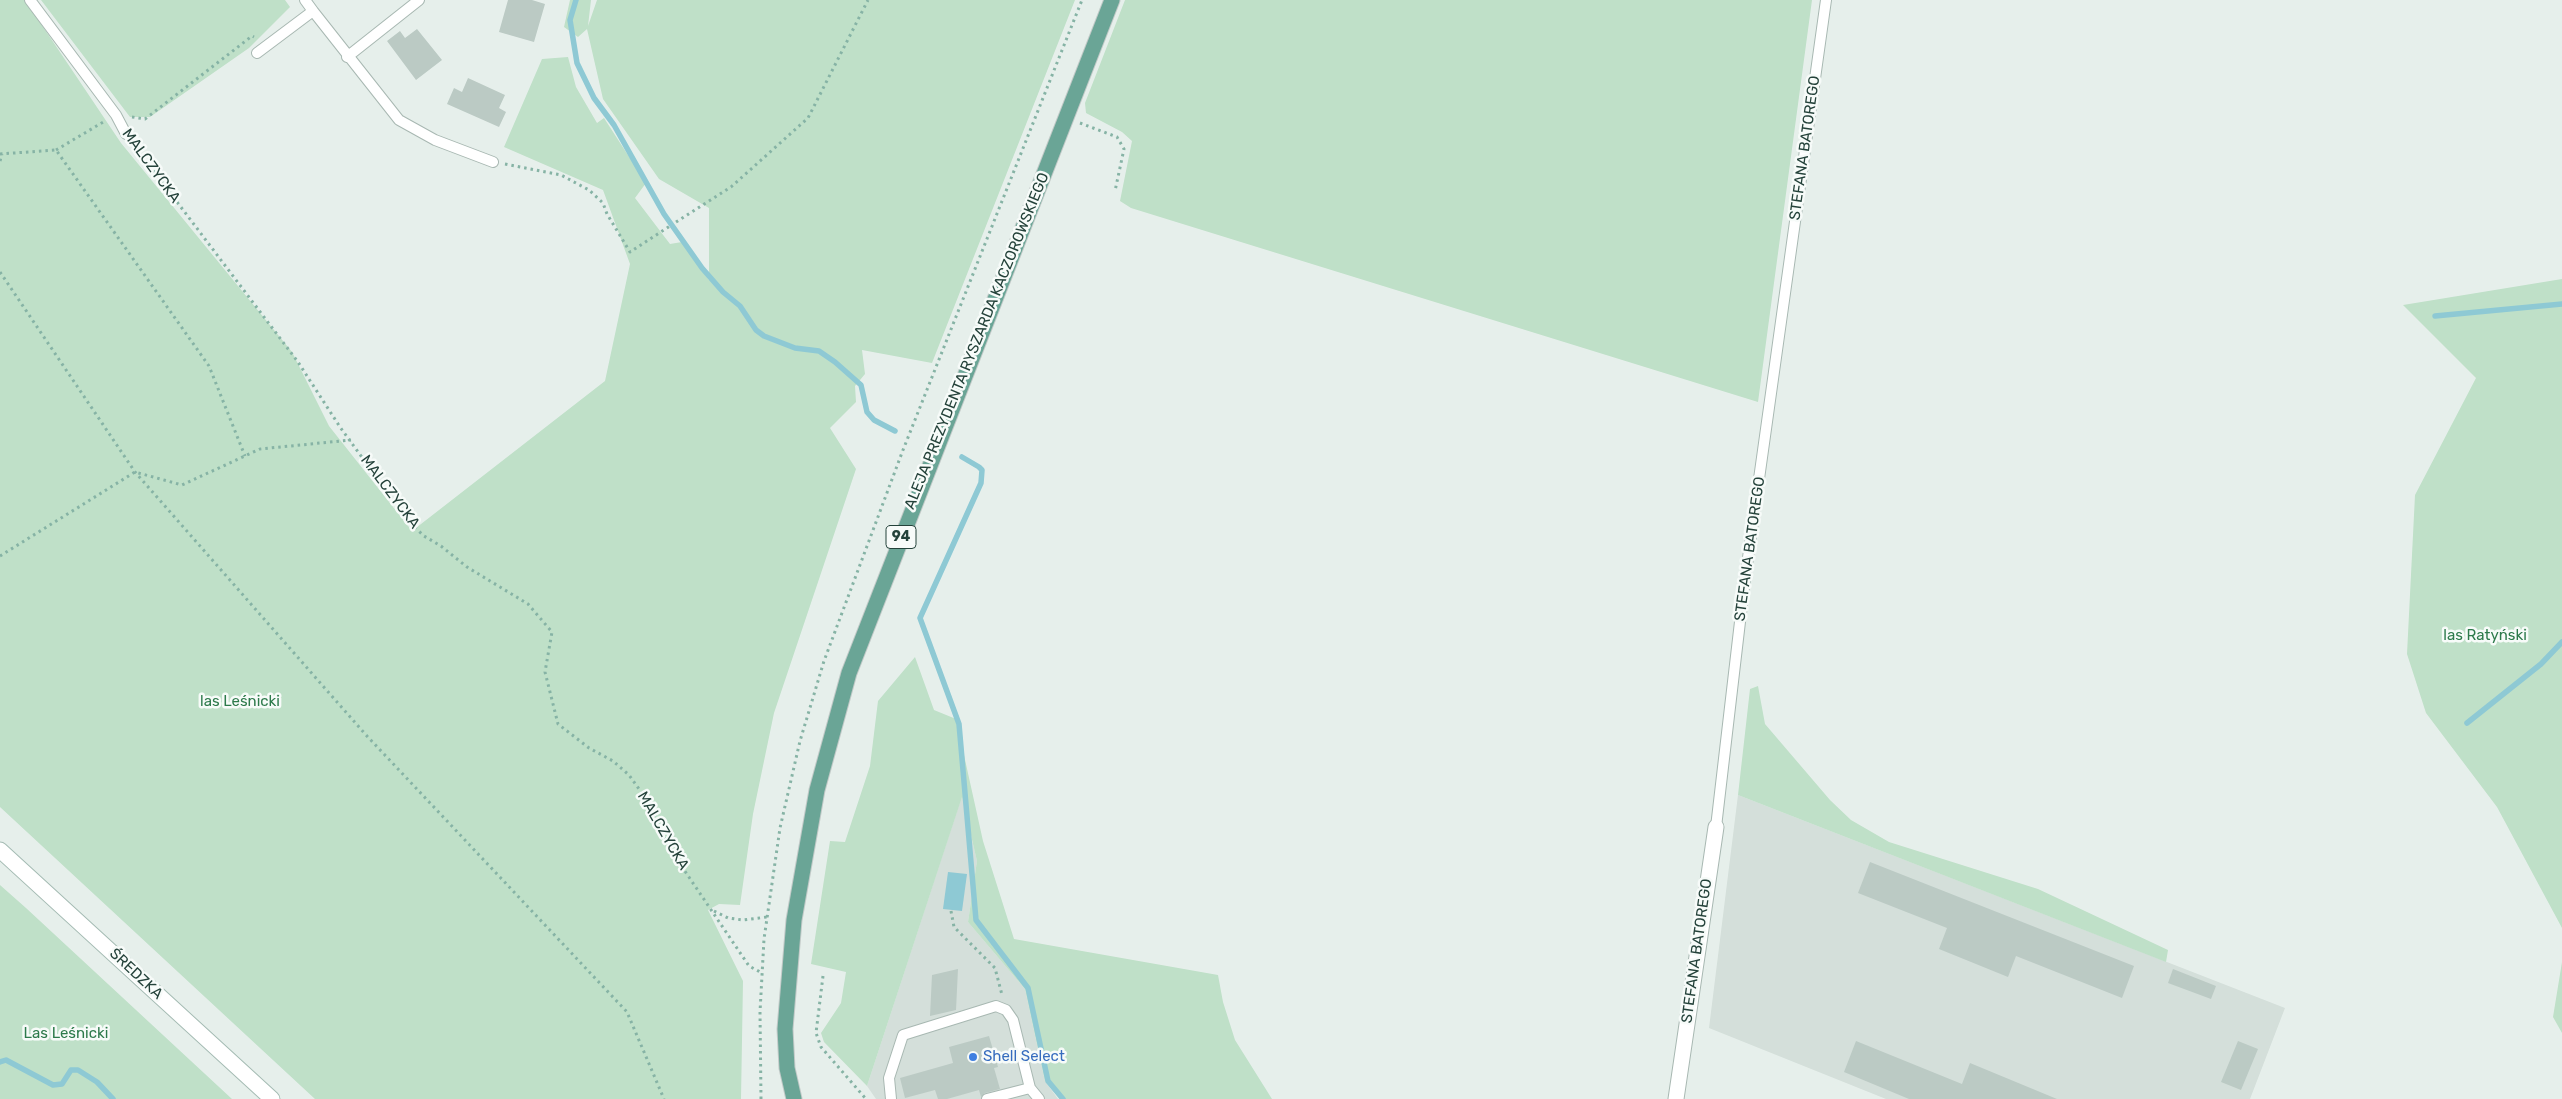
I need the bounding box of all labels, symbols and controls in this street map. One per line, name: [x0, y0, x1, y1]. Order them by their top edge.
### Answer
street label: STEFANA BATOREGO: [1786, 74, 1824, 222]
street label: MALCZYCKA: [118, 125, 184, 207]
street label: ALEJA PREZYDENTA RYSZARDA KACZOROWSKIEGO: [901, 170, 1053, 512]
street label: MALCZYCKA: [356, 452, 424, 532]
street label: STEFANA BATOREGO: [1731, 475, 1769, 623]
road number: 94: [886, 526, 916, 548]
park label: las Ratyński: [2443, 627, 2527, 645]
park label: las Leśnicki: [200, 693, 280, 711]
street label: MALCZYCKA: [633, 789, 693, 873]
street label: STEFANA BATOREGO: [1678, 877, 1716, 1025]
street label: ŚREDZKA: [106, 945, 166, 1003]
park label: Las Leśnicki: [24, 1025, 108, 1043]
place label: Shell Select: [983, 1048, 1065, 1066]
marker: Shell Select: [967, 1051, 979, 1063]

